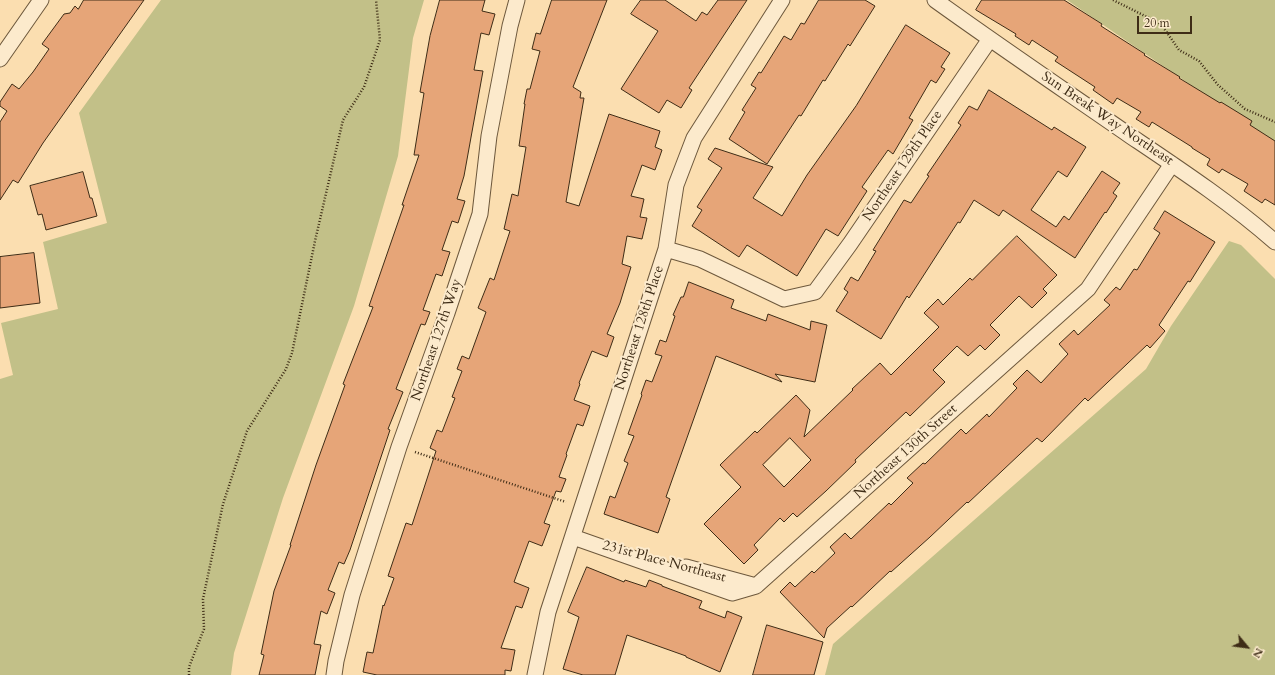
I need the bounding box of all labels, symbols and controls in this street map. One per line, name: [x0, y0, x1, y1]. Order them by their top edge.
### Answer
scale bar: [1139, 8, 1194, 34]
text: 20 m: [1144, 15, 1170, 31]
street label: Sun Break Way Northeast: [1038, 69, 1176, 169]
street label: Northeast 129th Place: [860, 107, 946, 225]
street label: Northeast 128th Place: [612, 264, 668, 392]
street label: Northeast 127th Way: [408, 277, 466, 403]
street label: Northeast 130th Street: [851, 401, 961, 503]
street label: 231st Place Northeast: [600, 537, 728, 587]
north arrow: [1227, 627, 1267, 667]
text: N: [1249, 645, 1267, 661]

